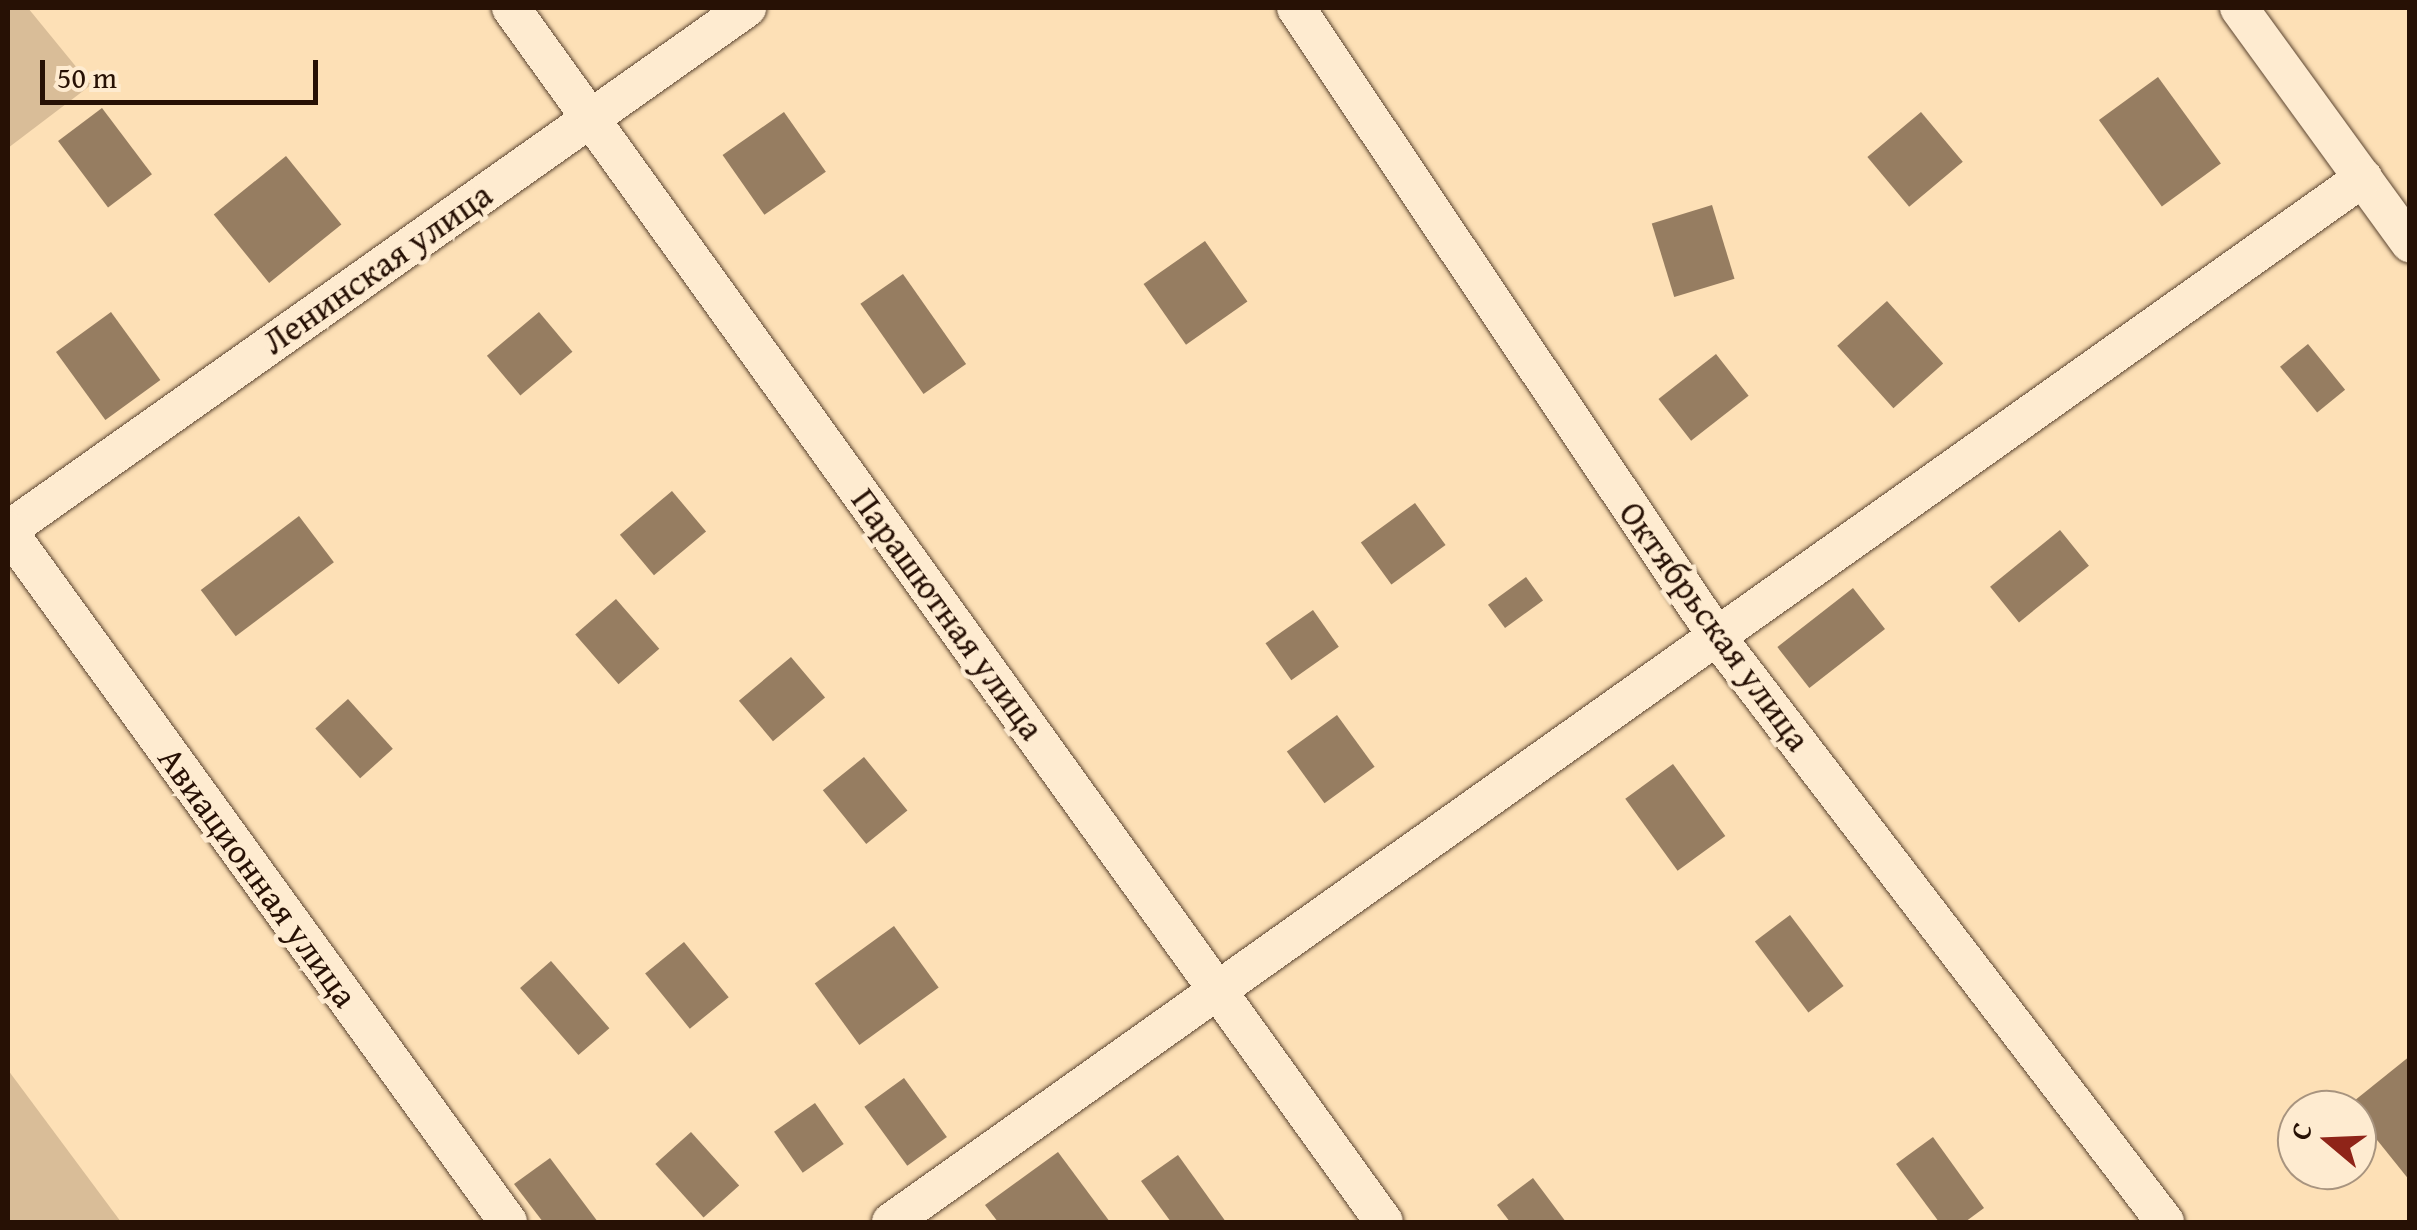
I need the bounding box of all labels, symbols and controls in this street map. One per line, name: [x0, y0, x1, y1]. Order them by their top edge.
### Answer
scale bar: [45, 40, 322, 102]
text: 50 m: [57, 55, 117, 99]
street label: Ленинская улица: [254, 173, 500, 363]
street label: Парашютная улица: [843, 480, 1053, 748]
street label: Октябрьская улица: [1610, 493, 1820, 759]
street label: Авиационная улица: [149, 739, 367, 1015]
north arrow: [2277, 1090, 2377, 1190]
text: С: [2278, 1117, 2322, 1145]

